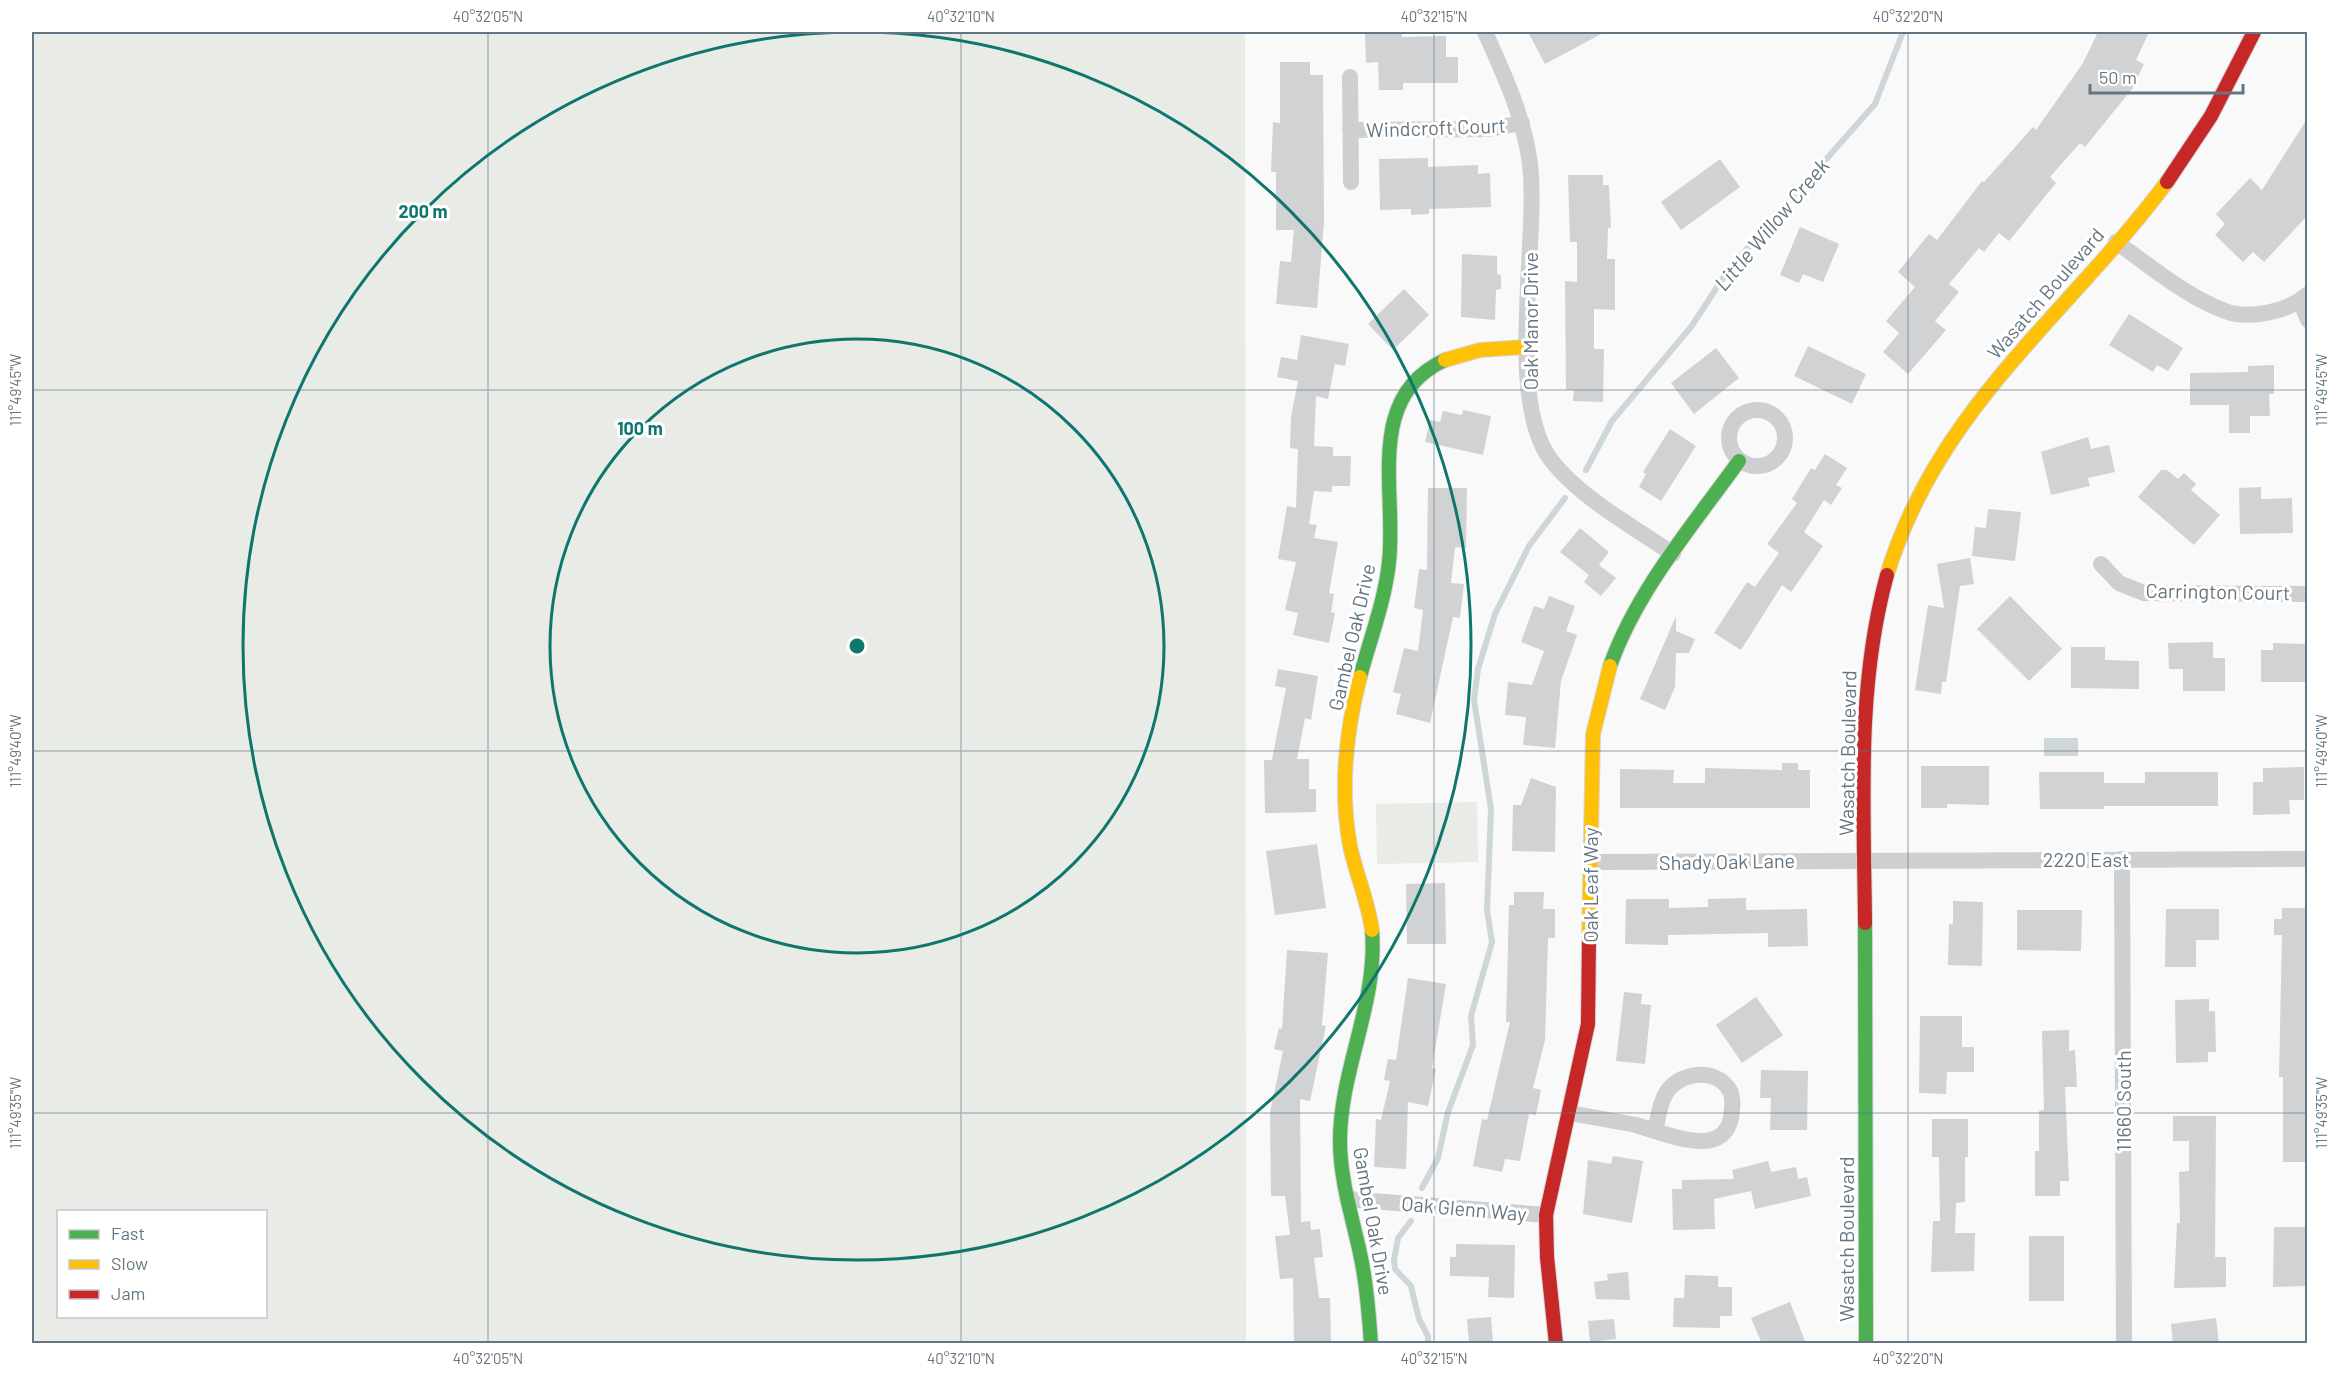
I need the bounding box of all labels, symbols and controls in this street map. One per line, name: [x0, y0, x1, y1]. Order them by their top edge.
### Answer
text: 40°32'05"N: [453, 7, 523, 25]
text: 40°32'10"N: [927, 7, 995, 25]
text: 40°32'15"N: [1400, 7, 1468, 25]
text: 40°32'20"N: [1873, 7, 1943, 25]
scale bar: [2090, 57, 2243, 95]
text: 50 m: [2099, 66, 2137, 88]
street label: Windcroft Court: [1366, 113, 1506, 141]
water label: Little Willow Creek: [1708, 152, 1834, 295]
text: 200 m: [398, 200, 448, 222]
street label: Wasatch Boulevard: [1982, 223, 2108, 363]
street label: Oak Manor Drive: [1518, 252, 1542, 390]
text: 111°49'45"W: [6, 354, 24, 426]
text: 111°49'45"W: [2312, 354, 2330, 426]
text: 100 m: [617, 417, 663, 439]
street label: Gambel Oak Drive: [1322, 561, 1380, 713]
street label: Carrington Court: [2145, 578, 2291, 604]
centre of rings: [847, 636, 867, 656]
street label: Wasatch Boulevard: [1834, 670, 1860, 836]
text: 111°49'40"W: [6, 714, 24, 788]
text: 111°49'40"W: [2312, 714, 2330, 788]
street label: Oak Leaf Way: [1578, 827, 1602, 943]
street label: 2220 East: [2043, 847, 2129, 871]
street label: Shady Oak Lane: [1659, 848, 1795, 874]
street label: 11660 South: [2111, 1050, 2135, 1152]
text: 111°49'35"W: [6, 1077, 24, 1149]
text: 111°49'35"W: [2312, 1077, 2330, 1149]
street label: Gambel Oak Drive: [1349, 1145, 1399, 1297]
street label: Wasatch Boulevard: [1834, 1156, 1858, 1322]
street label: Oak Glenn Way: [1400, 1191, 1528, 1225]
legend: [57, 1210, 267, 1318]
text: Fast: [111, 1222, 145, 1244]
text: Slow: [111, 1252, 148, 1274]
text: Jam: [111, 1282, 145, 1304]
text: 40°32'05"N: [453, 1349, 523, 1367]
text: 40°32'10"N: [927, 1349, 995, 1367]
text: 40°32'15"N: [1400, 1349, 1468, 1367]
text: 40°32'20"N: [1873, 1349, 1943, 1367]

